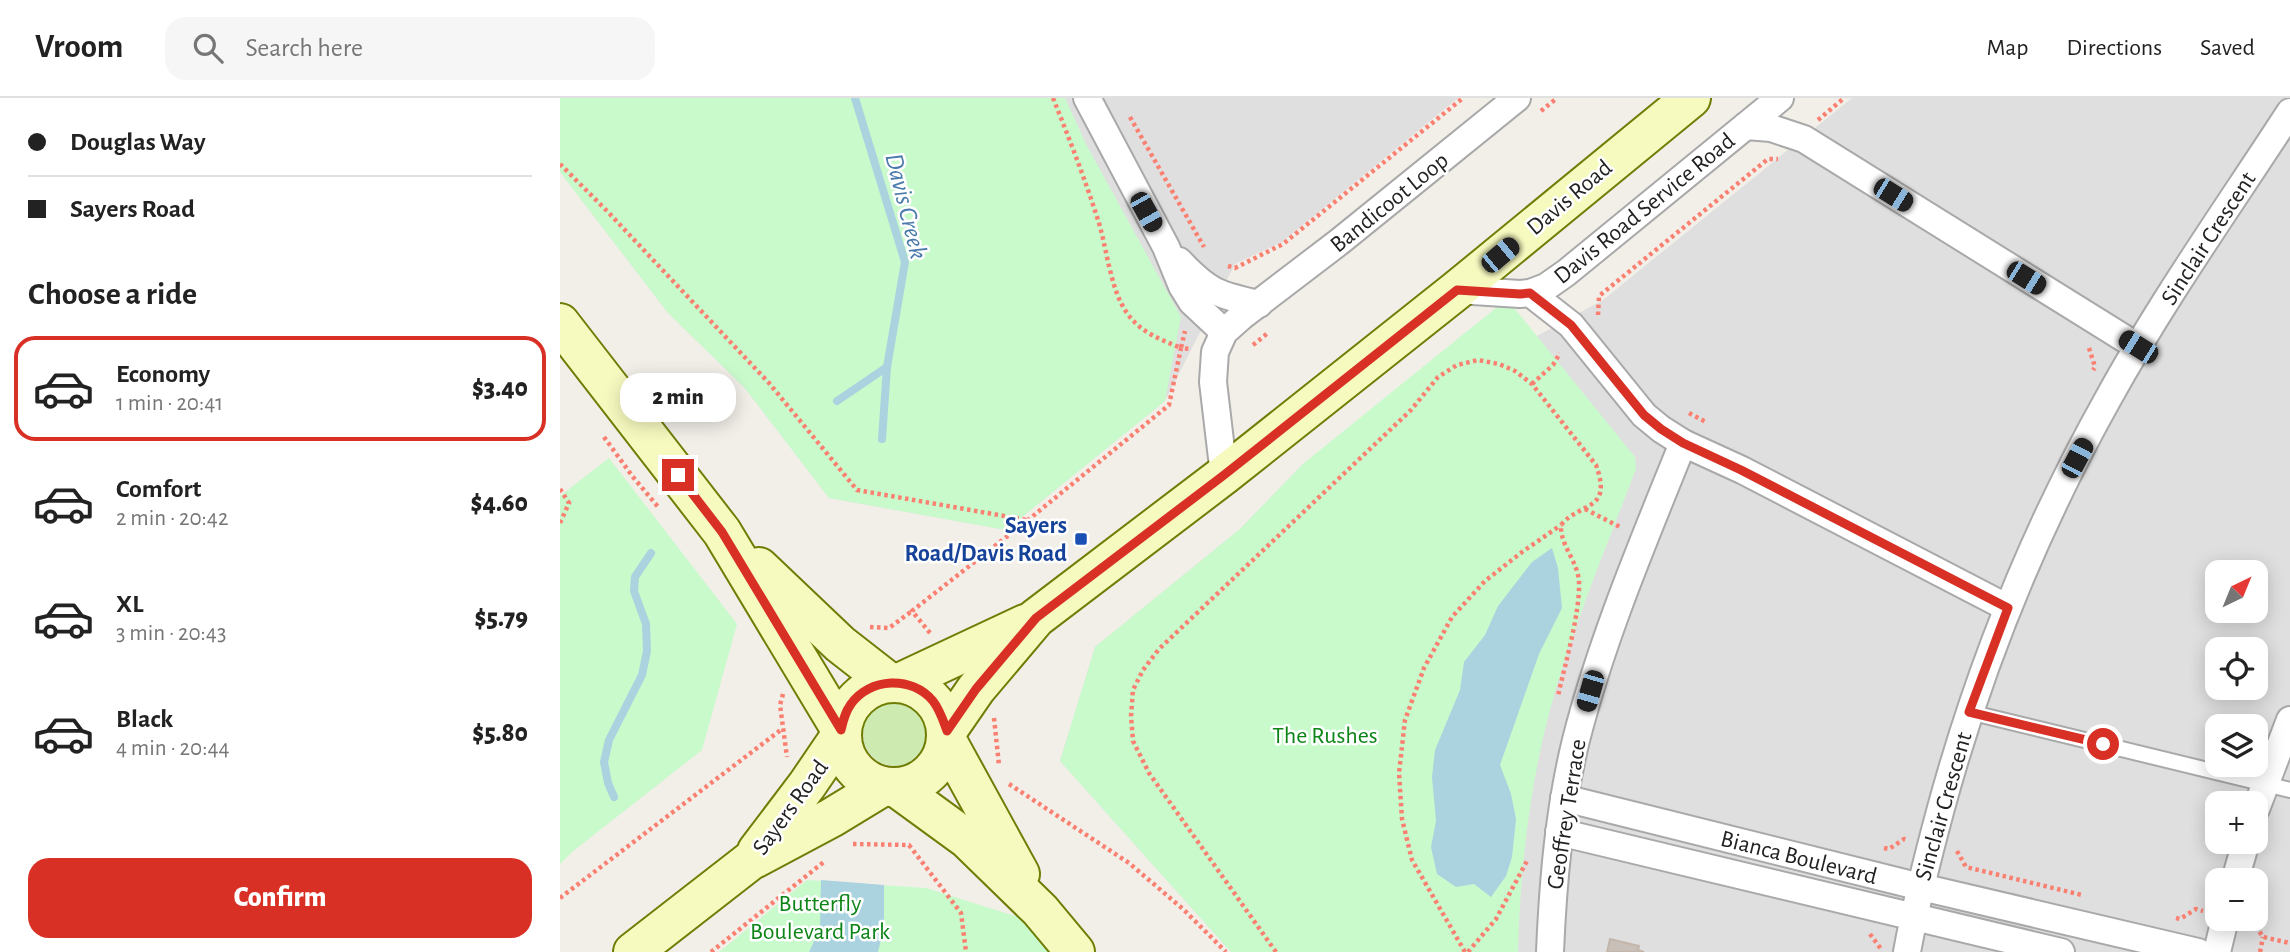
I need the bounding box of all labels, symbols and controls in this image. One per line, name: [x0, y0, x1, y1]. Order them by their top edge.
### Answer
search box: [165, 17, 655, 80]
icon: search: [189, 29, 227, 67]
text: Vroom: [35, 31, 123, 64]
text: Search here: [245, 35, 363, 61]
text: Map: [1986, 36, 2028, 60]
text: Directions: [2066, 36, 2162, 60]
text: Saved: [2200, 36, 2255, 60]
text: Douglas Way: [70, 129, 206, 155]
street label: Davis Road Service Road: [1550, 129, 1739, 289]
street label: Bandicoot Loop: [1326, 148, 1453, 257]
water label: Davis Creek: [880, 151, 932, 262]
street label: Davis Road: [1523, 156, 1617, 240]
street label: Sinclair Crescent: [2157, 167, 2261, 309]
car: [1870, 175, 1917, 215]
car: [1127, 189, 1166, 235]
text: Sayers Road: [70, 196, 195, 222]
car: [1478, 233, 1523, 277]
car: [2003, 258, 2050, 298]
text: Choose a ride: [28, 278, 197, 310]
car: [2115, 327, 2162, 367]
icon: car: [32, 357, 95, 420]
text: Economy: [116, 361, 210, 387]
callout: 2 min: [620, 374, 736, 422]
text: $3.40: [472, 375, 528, 401]
text: 2 min: [652, 386, 704, 409]
text: 1 min · 20:41: [116, 392, 223, 415]
car: [2058, 435, 2097, 481]
route end: [662, 459, 694, 491]
icon: car: [32, 472, 95, 535]
text: Comfort: [116, 476, 201, 502]
text: $4.60: [471, 490, 528, 516]
text: 2 min · 20:42: [116, 507, 228, 530]
place label: Sayers Road/Davis Road: [905, 514, 1067, 566]
marker: Sayers Road/Davis Road: [1073, 531, 1089, 547]
north arrow: [2205, 560, 2268, 623]
map controls: [2205, 560, 2268, 931]
icon: car: [32, 587, 95, 650]
text: XL: [116, 591, 143, 617]
text: $5.79: [475, 605, 528, 631]
text: 3 min · 20:43: [116, 622, 226, 645]
button: locate: [2205, 637, 2268, 700]
car: [1575, 668, 1606, 714]
icon: car: [32, 702, 95, 765]
text: Black: [116, 706, 173, 732]
button: layers: [2205, 714, 2268, 777]
text: $5.80: [472, 720, 528, 746]
park label: The Rushes: [1272, 724, 1378, 748]
route start: [2087, 728, 2119, 760]
street label: Sinclair Crescent: [1911, 729, 1977, 883]
text: 4 min · 20:44: [116, 737, 230, 760]
street label: Geoffrey Terrace: [1543, 737, 1591, 891]
street label: Sayers Road: [748, 756, 833, 860]
button: +: [2205, 791, 2268, 854]
street label: Bianca Boulevard: [1718, 827, 1879, 889]
button: Confirm: [28, 858, 532, 938]
button: −: [2205, 868, 2268, 931]
park label: Butterfly Boulevard Park: [750, 892, 890, 944]

